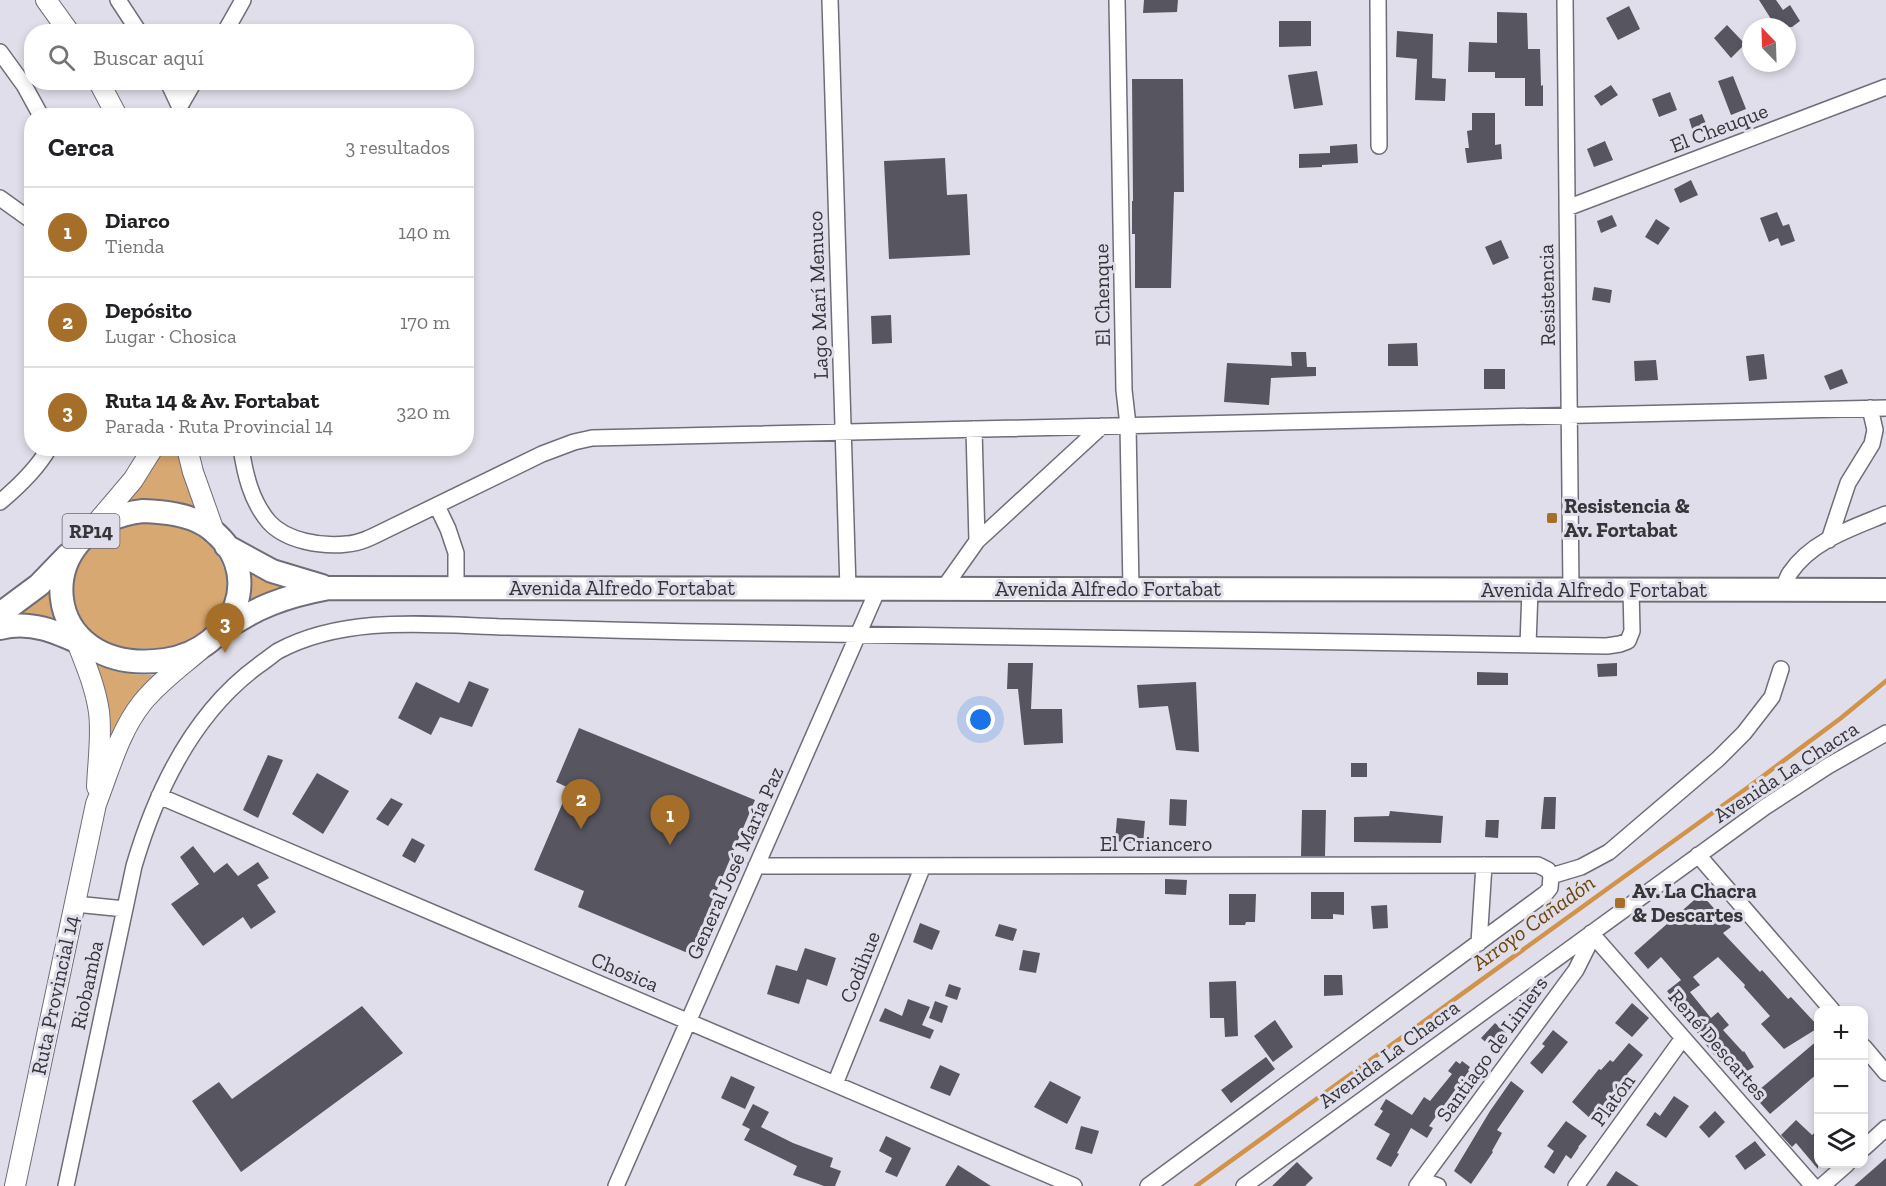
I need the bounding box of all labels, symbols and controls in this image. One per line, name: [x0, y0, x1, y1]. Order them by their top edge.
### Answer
north arrow: [1742, 18, 1796, 72]
search box: [24, 24, 474, 90]
icon: search: [45, 41, 78, 74]
text: Buscar aquí: [93, 44, 204, 71]
street label: El Cheuque: [1666, 97, 1771, 158]
text: Cerca: [48, 131, 114, 163]
text: 3 resultados: [346, 135, 450, 159]
text: Diarco: [105, 207, 170, 234]
street label: Lago Marí Menuco: [802, 210, 833, 380]
text: 1: [63, 220, 72, 244]
text: 140 m: [398, 220, 450, 244]
text: Tienda: [105, 234, 165, 258]
street label: El Chenque: [1088, 243, 1115, 347]
street label: Resistencia: [1533, 244, 1560, 346]
text: Depósito: [105, 297, 192, 324]
text: 2: [62, 310, 73, 334]
text: 170 m: [400, 310, 450, 334]
text: Lugar · Chosica: [105, 324, 237, 348]
text: Ruta 14 & Av. Fortabat: [105, 387, 319, 414]
text: 3: [62, 400, 73, 424]
text: 320 m: [397, 400, 450, 424]
text: Parada · Ruta Provincial 14: [105, 414, 333, 438]
place label: Resistencia & Av. Fortabat: [1564, 493, 1690, 542]
marker: Resistencia & Av. Fortabat: [1545, 511, 1559, 525]
road number: RP14: [62, 514, 119, 548]
street label: Avenida Alfredo Fortabat: [509, 575, 735, 600]
street label: Avenida Alfredo Fortabat: [995, 576, 1221, 601]
street label: Avenida Alfredo Fortabat: [1481, 577, 1707, 602]
pin: 3: [206, 604, 244, 653]
your location: [966, 705, 995, 734]
street label: Avenida La Chacra: [1709, 715, 1863, 828]
street label: General José María Paz: [681, 762, 789, 963]
pin: 2: [562, 780, 600, 829]
pin: 1: [650, 796, 690, 845]
street label: El Criancero: [1100, 831, 1212, 856]
water label: Arroyo Cañadón: [1466, 869, 1600, 977]
place label: Av. La Chacra & Descartes: [1632, 878, 1757, 927]
marker: Av. La Chacra & Descartes: [1613, 896, 1627, 910]
street label: Ruta Provincial 14: [25, 913, 84, 1077]
street label: Codihue: [834, 927, 885, 1006]
street label: Riobamba: [65, 938, 108, 1032]
street label: Chosica: [588, 946, 663, 997]
street label: Santiago de Liniers: [1430, 971, 1553, 1126]
street label: René Descartes: [1663, 984, 1773, 1105]
street label: Avenida La Chacra: [1314, 994, 1464, 1113]
map controls: [1814, 1006, 1868, 1168]
button: +: [1814, 1006, 1868, 1060]
button: −: [1814, 1060, 1868, 1114]
street label: Platón: [1585, 1069, 1640, 1131]
button: layers: [1814, 1114, 1868, 1168]

